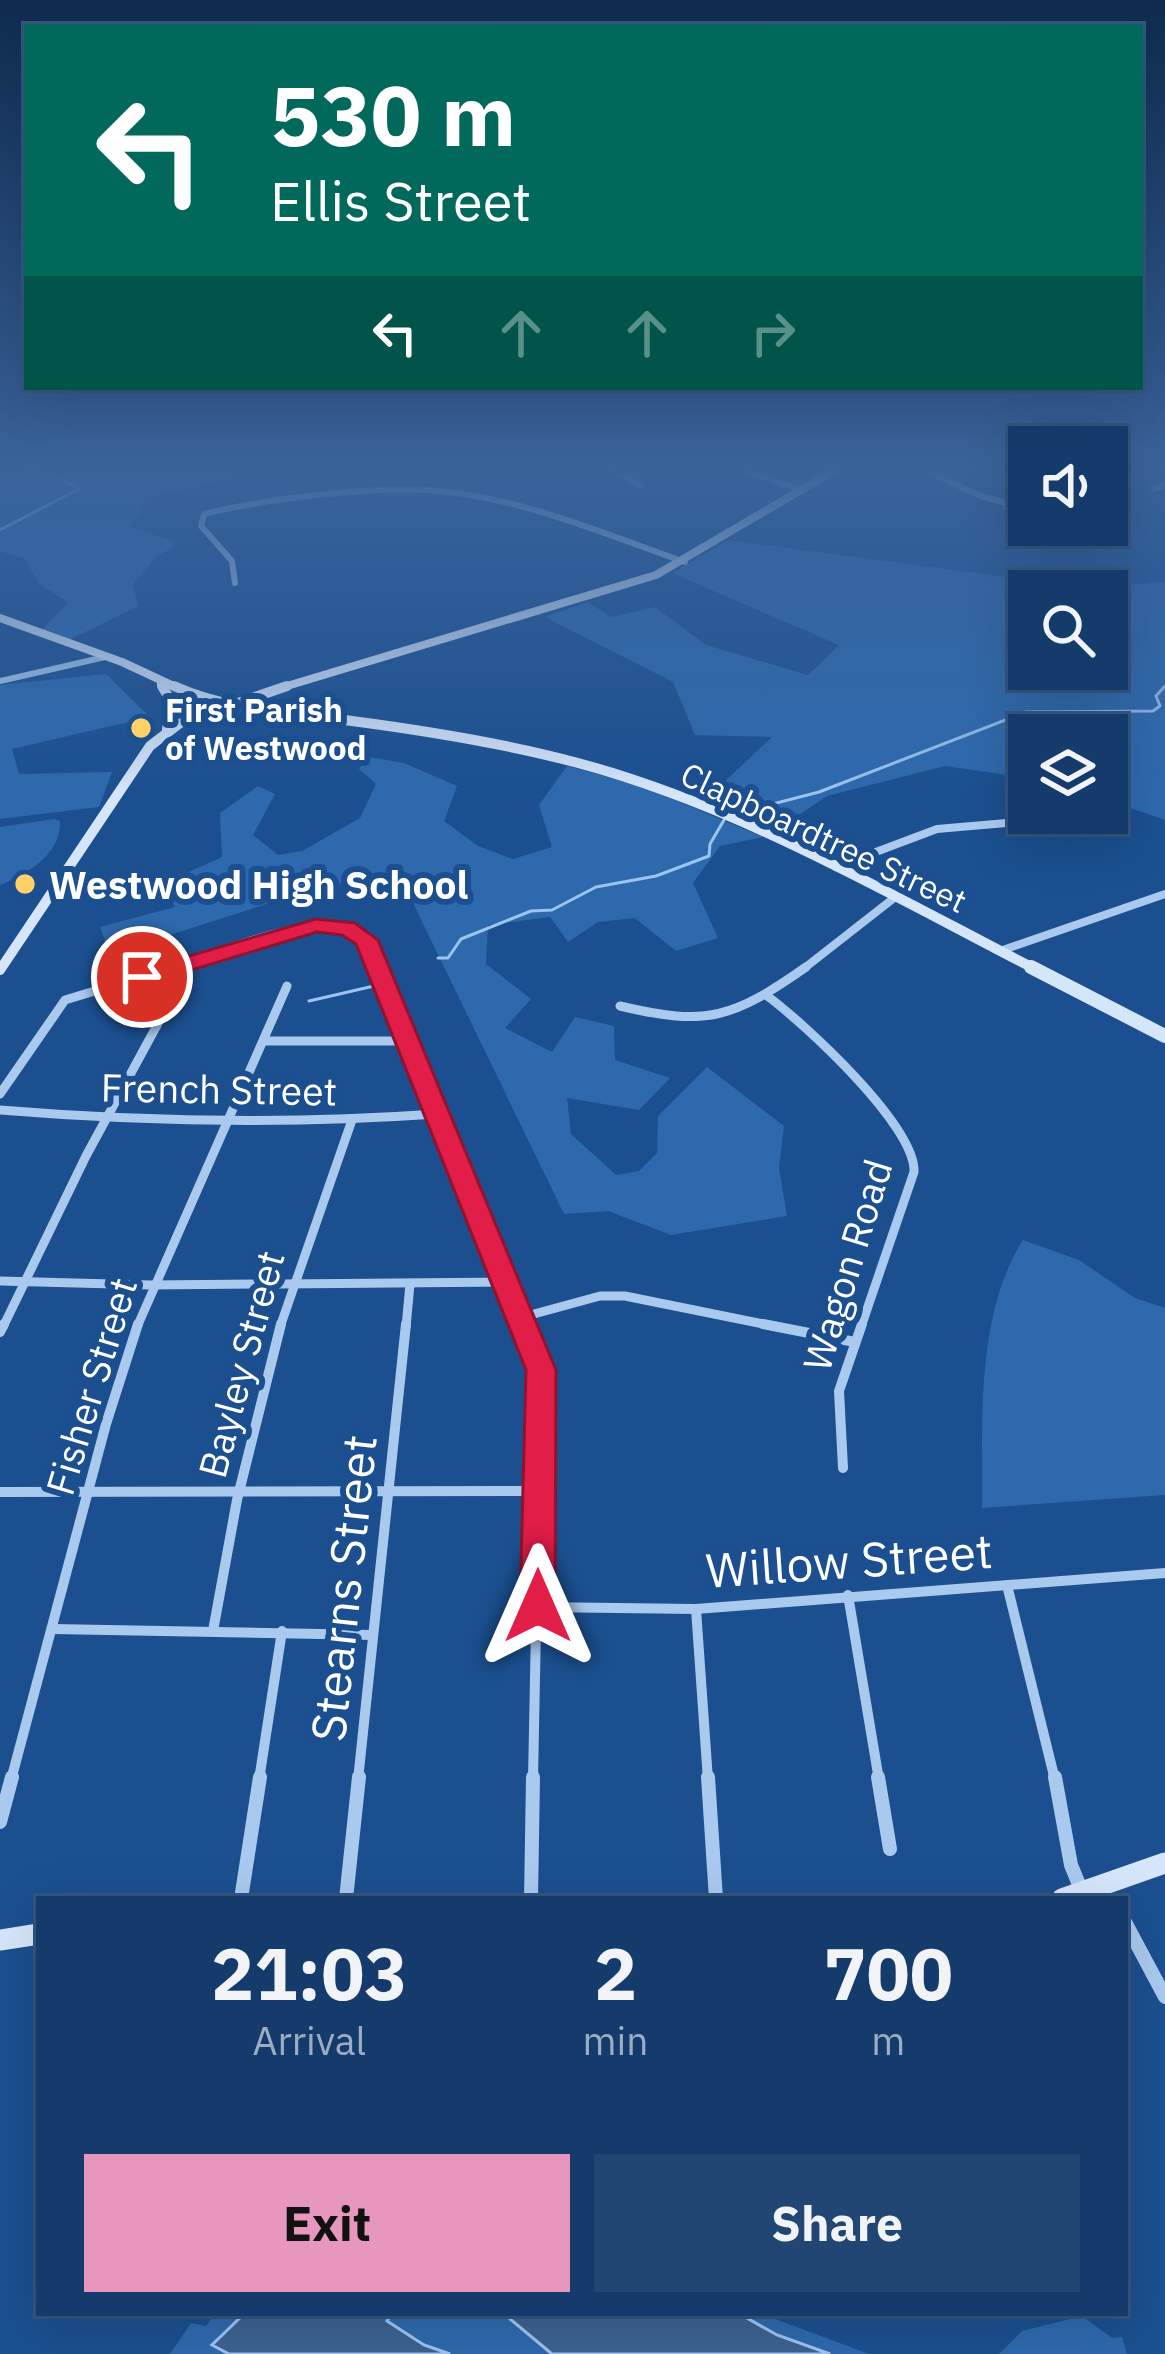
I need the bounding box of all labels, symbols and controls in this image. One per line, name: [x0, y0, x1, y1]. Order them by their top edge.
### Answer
text: 530 m: [270, 60, 516, 169]
icon: left: [72, 72, 228, 228]
text: Ellis Street: [270, 166, 531, 236]
icon: left: [362, 300, 428, 366]
icon: ahead: [488, 300, 554, 366]
icon: ahead: [614, 300, 680, 366]
icon: right: [740, 300, 806, 366]
map controls: [1008, 426, 1128, 834]
button: sound: [1008, 426, 1128, 546]
button: search: [1008, 570, 1128, 690]
place label: First Parish of Westwood: [165, 688, 367, 769]
button: layers: [1008, 714, 1128, 834]
marker: First Parish of Westwood: [128, 715, 154, 741]
street label: Clapboardtree Street: [674, 752, 974, 922]
place label: Westwood High School: [49, 859, 469, 910]
marker: Westwood High School: [12, 871, 38, 897]
pin: [91, 926, 193, 1028]
icon: arrive: [109, 944, 175, 1010]
street label: French Street: [100, 1061, 338, 1117]
street label: Wagon Road: [791, 1153, 903, 1377]
street label: Bayley Street: [186, 1245, 296, 1483]
street label: Fisher Street: [34, 1271, 148, 1501]
street label: Stearns Street: [296, 1432, 390, 1744]
street label: Willow Street: [704, 1519, 994, 1601]
position arrow: [475, 1543, 601, 1669]
text: 21:03: [211, 1926, 408, 2020]
text: 2: [594, 1926, 637, 2020]
text: 700: [823, 1926, 953, 2020]
text: Arrival: [252, 2015, 366, 2066]
text: min: [583, 2015, 648, 2066]
text: m: [871, 2015, 905, 2066]
button: Exit: [84, 2154, 570, 2292]
button: Share: [594, 2154, 1080, 2292]

